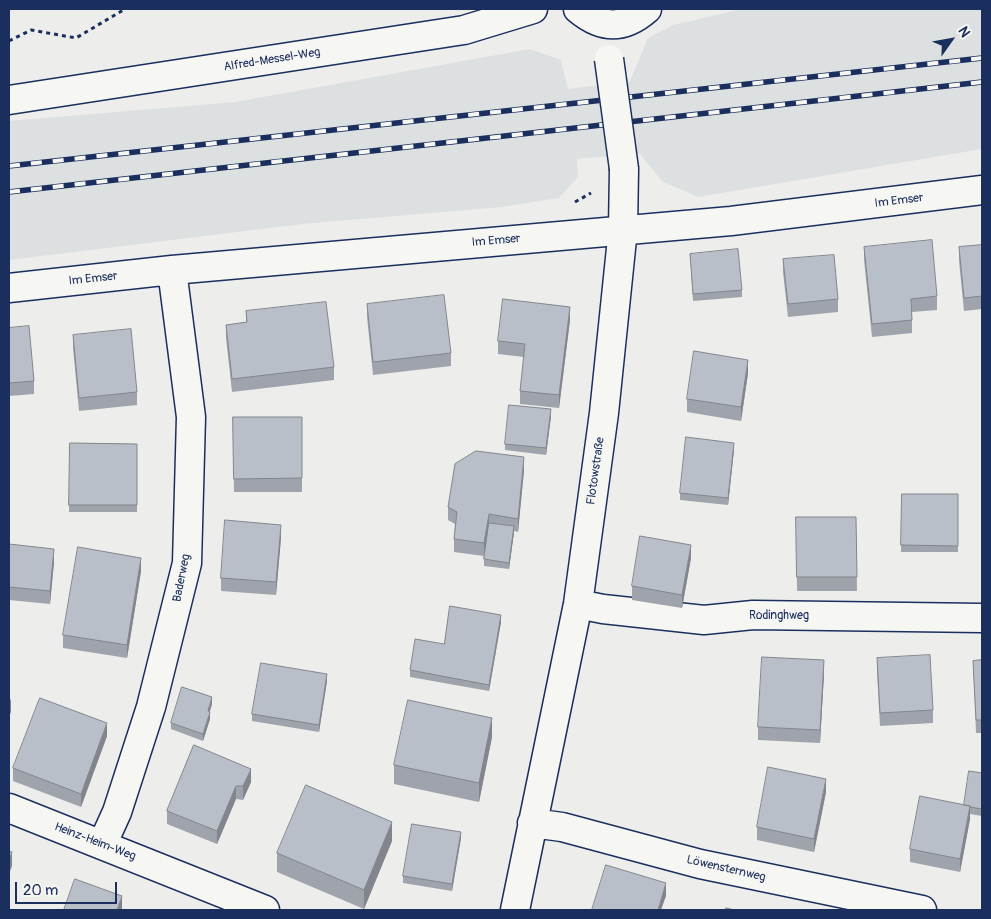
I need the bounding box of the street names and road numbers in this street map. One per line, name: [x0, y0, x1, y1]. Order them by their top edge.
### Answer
street label: Alfred-Messel-Weg: [223, 45, 321, 75]
street label: Im Emser: [874, 191, 924, 211]
street label: Im Emser: [471, 232, 521, 250]
street label: Im Emser: [68, 269, 118, 289]
street label: Flotowstraße: [584, 436, 608, 506]
street label: Baderweg: [170, 553, 194, 603]
street label: Rodinghweg: [749, 609, 809, 623]
street label: Heinz-Heim-Weg: [52, 820, 138, 864]
street label: Löwensternweg: [685, 853, 767, 885]

